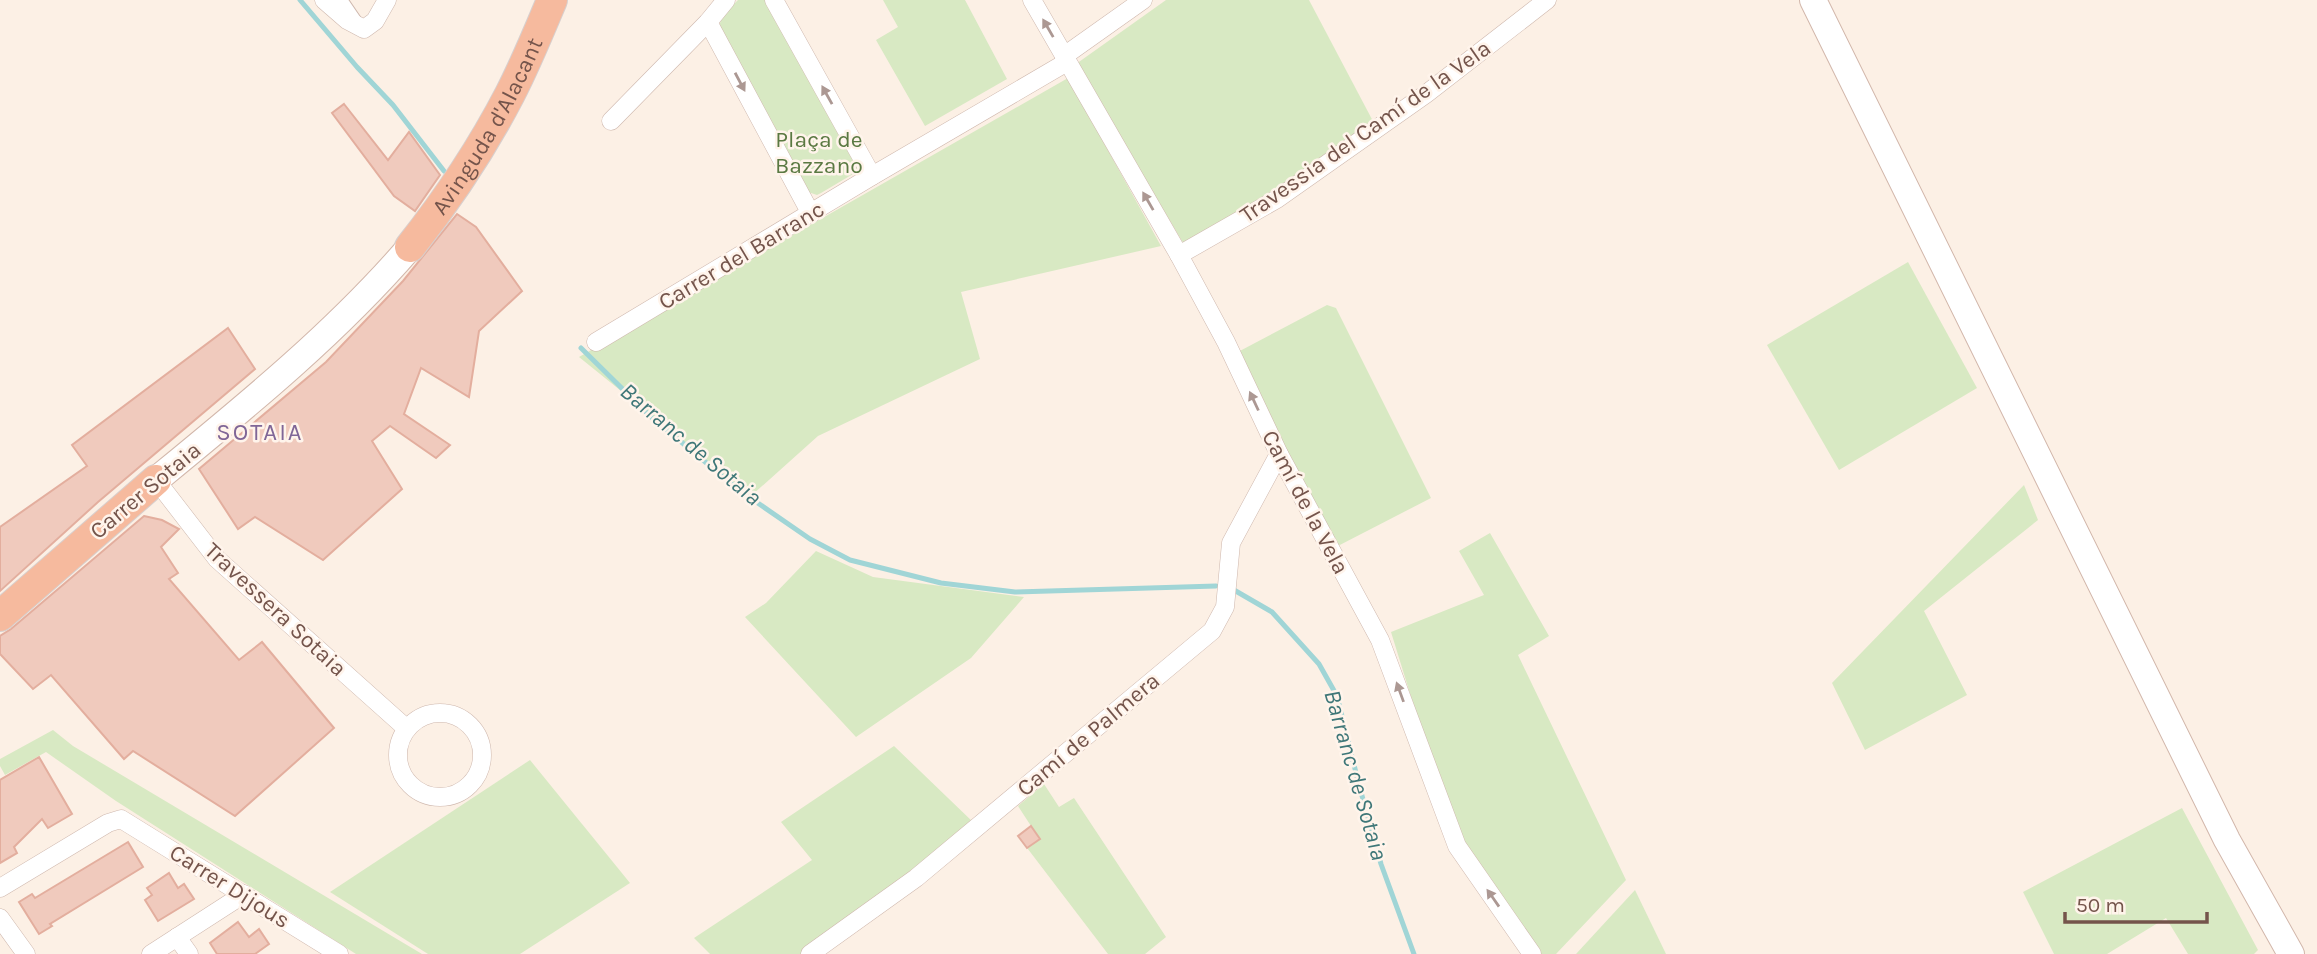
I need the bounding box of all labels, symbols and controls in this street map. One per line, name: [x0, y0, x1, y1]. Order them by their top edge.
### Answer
one-way arrow: [1042, 18, 1054, 37]
street label: Avinguda d'Alacant: [426, 33, 549, 220]
street label: Travessia del Camí de la Vela: [1235, 34, 1496, 228]
one-way arrow: [734, 72, 746, 92]
one-way arrow: [821, 86, 833, 105]
park label: Plaça de Bazzano: [775, 126, 863, 179]
one-way arrow: [1142, 191, 1154, 210]
street label: Carrer del Barranc: [654, 195, 829, 315]
water label: Barranc de Sotaia: [615, 377, 767, 511]
one-way arrow: [1249, 391, 1260, 412]
district label: SOTAIA: [216, 418, 304, 446]
street label: Camí de la Vela: [1256, 426, 1355, 579]
street label: Carrer Sotaia: [84, 436, 206, 545]
street label: Travessera Sotaia: [199, 537, 352, 682]
street label: Camí de Palmera: [1012, 667, 1165, 802]
one-way arrow: [1394, 682, 1405, 703]
water label: Barranc de Sotaia: [1318, 687, 1394, 863]
street label: Carrer Dijous: [165, 839, 295, 934]
scale bar: [2065, 880, 2207, 924]
one-way arrow: [1486, 889, 1500, 907]
text: 50 m: [2076, 893, 2125, 917]

